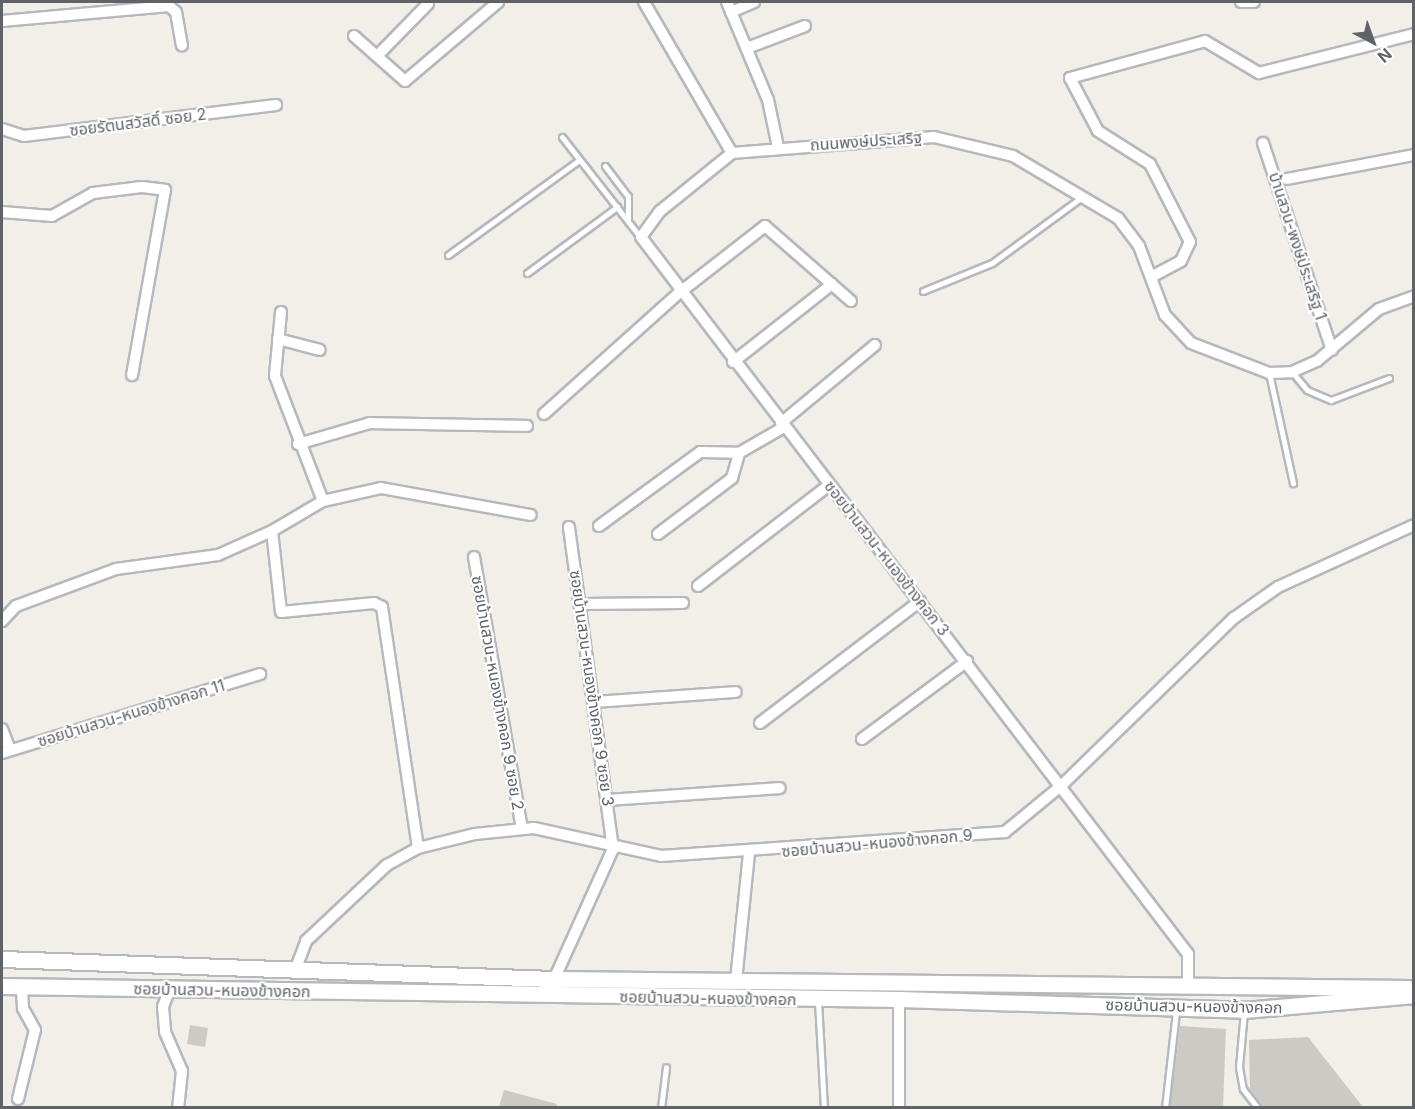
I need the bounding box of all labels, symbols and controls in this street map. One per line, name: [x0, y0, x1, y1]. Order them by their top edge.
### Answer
north arrow: [1343, 12, 1403, 72]
text: N: [1374, 44, 1396, 67]
street label: ซอยรัตนสวัสดิ์ ซอย 2: [68, 104, 208, 140]
street label: ถนนพงษ์ประเสริฐ: [809, 128, 923, 154]
street label: บ้านสวน-พงษ์ประเสริฐ 1: [1265, 170, 1331, 322]
street label: ซอยบ้านสวน-หนองข้างคอก 3: [820, 477, 954, 639]
street label: ซอยบ้านสวน-หนองข้างคอก 9 ซอย 3: [566, 569, 618, 807]
street label: ซอยบ้านสวน-หนองข้างคอก 9 ซอย 2: [468, 574, 528, 812]
street label: ซอยบ้านสวน-หนองข้างคอก 11: [35, 675, 227, 751]
street label: ซอยบ้านสวน-หนองข้างคอก 9: [781, 825, 973, 861]
street label: ซอยบ้านสวน-หนองข้างคอก: [133, 979, 311, 1001]
street label: ซอยบ้านสวน-หนองข้างคอก: [619, 987, 797, 1009]
street label: ซอยบ้านสวน-หนองข้างคอก: [1105, 995, 1283, 1017]

